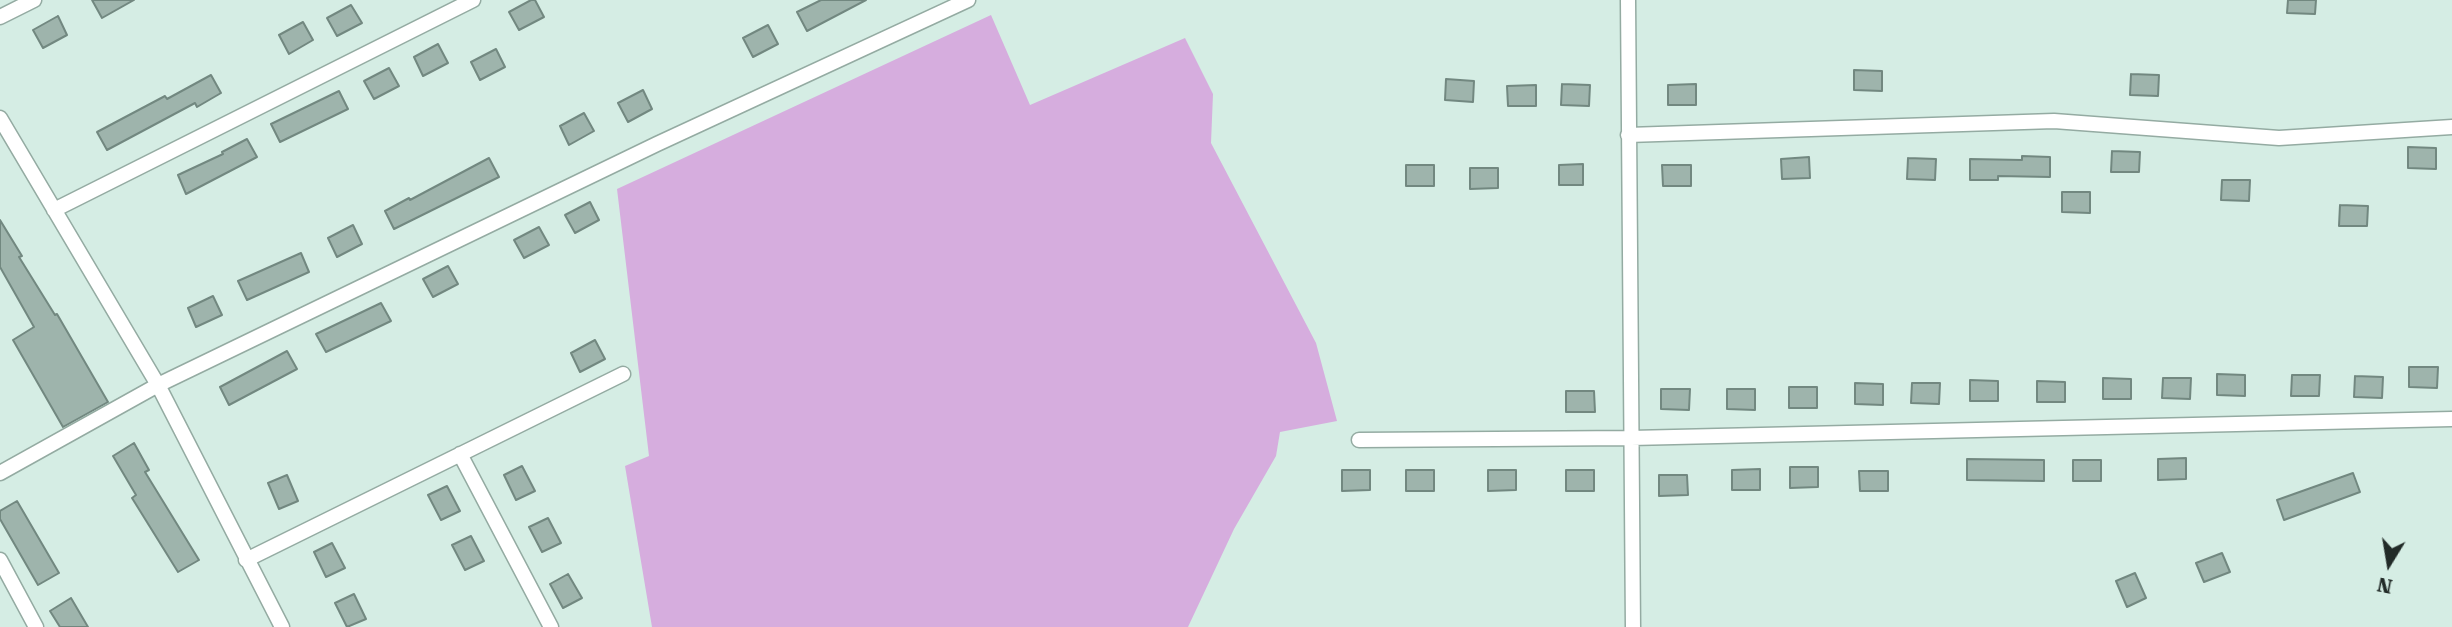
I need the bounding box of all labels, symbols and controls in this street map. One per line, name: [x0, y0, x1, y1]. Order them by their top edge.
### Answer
north arrow: [2354, 529, 2424, 599]
text: N: [2376, 572, 2394, 598]

